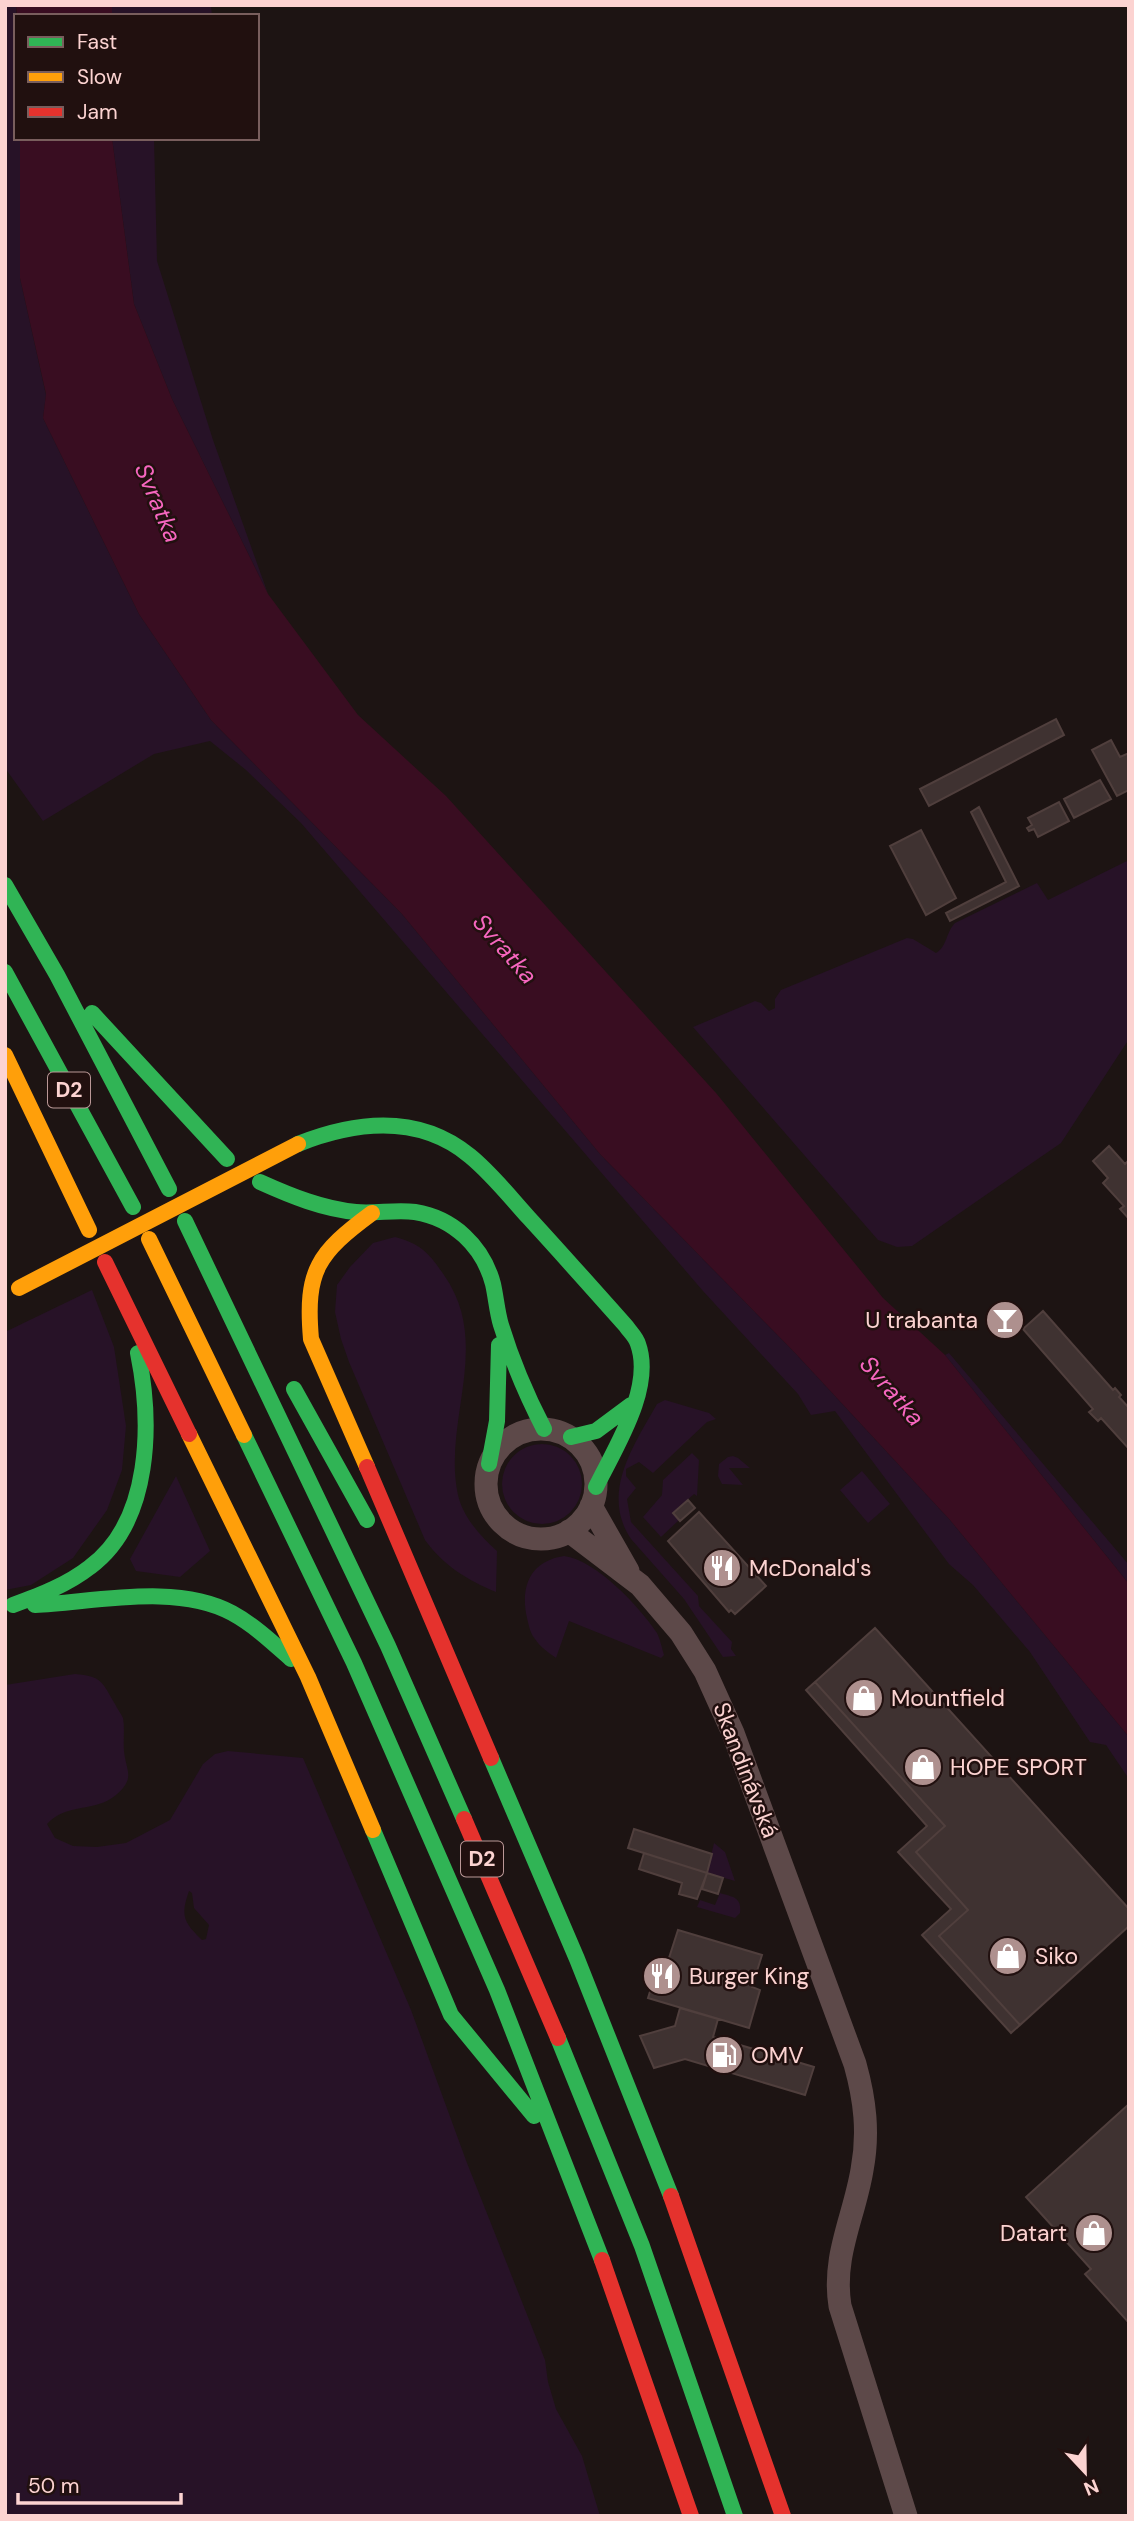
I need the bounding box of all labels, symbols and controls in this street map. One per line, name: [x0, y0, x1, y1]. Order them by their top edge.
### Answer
legend: [14, 14, 259, 140]
text: Fast: [77, 28, 117, 56]
text: Slow: [77, 63, 122, 91]
text: Jam: [77, 98, 118, 126]
water label: Svratka: [128, 458, 189, 547]
water label: Svratka: [466, 907, 544, 990]
road number: D2: [48, 1072, 90, 1108]
bar icon: U trabanta: [984, 1299, 1026, 1341]
place label: U trabanta: [865, 1305, 978, 1335]
water label: Svratka: [853, 1349, 931, 1432]
restaurant icon: McDonald's: [701, 1547, 743, 1589]
place label: McDonald's: [749, 1553, 871, 1583]
shop icon: Mountfield: [843, 1677, 885, 1719]
place label: Mountfield: [891, 1683, 1005, 1713]
street label: Skandinávská: [706, 1698, 786, 1842]
shop icon: HOPE SPORT: [902, 1746, 944, 1788]
place label: HOPE SPORT: [950, 1752, 1087, 1782]
road number: D2: [461, 1842, 503, 1876]
shop icon: Siko: [987, 1935, 1029, 1977]
place label: Siko: [1035, 1941, 1078, 1971]
restaurant icon: Burger King: [641, 1955, 683, 1997]
place label: Burger King: [689, 1961, 810, 1991]
fuel station icon: OMV: [703, 2034, 745, 2076]
place label: OMV: [751, 2040, 804, 2070]
shop icon: Datart: [1073, 2212, 1115, 2254]
place label: Datart: [1000, 2218, 1067, 2248]
north arrow: [1050, 2437, 1120, 2507]
scale bar: [18, 2462, 180, 2506]
text: 50 m: [28, 2472, 79, 2500]
text: N: [1080, 2473, 1102, 2501]

